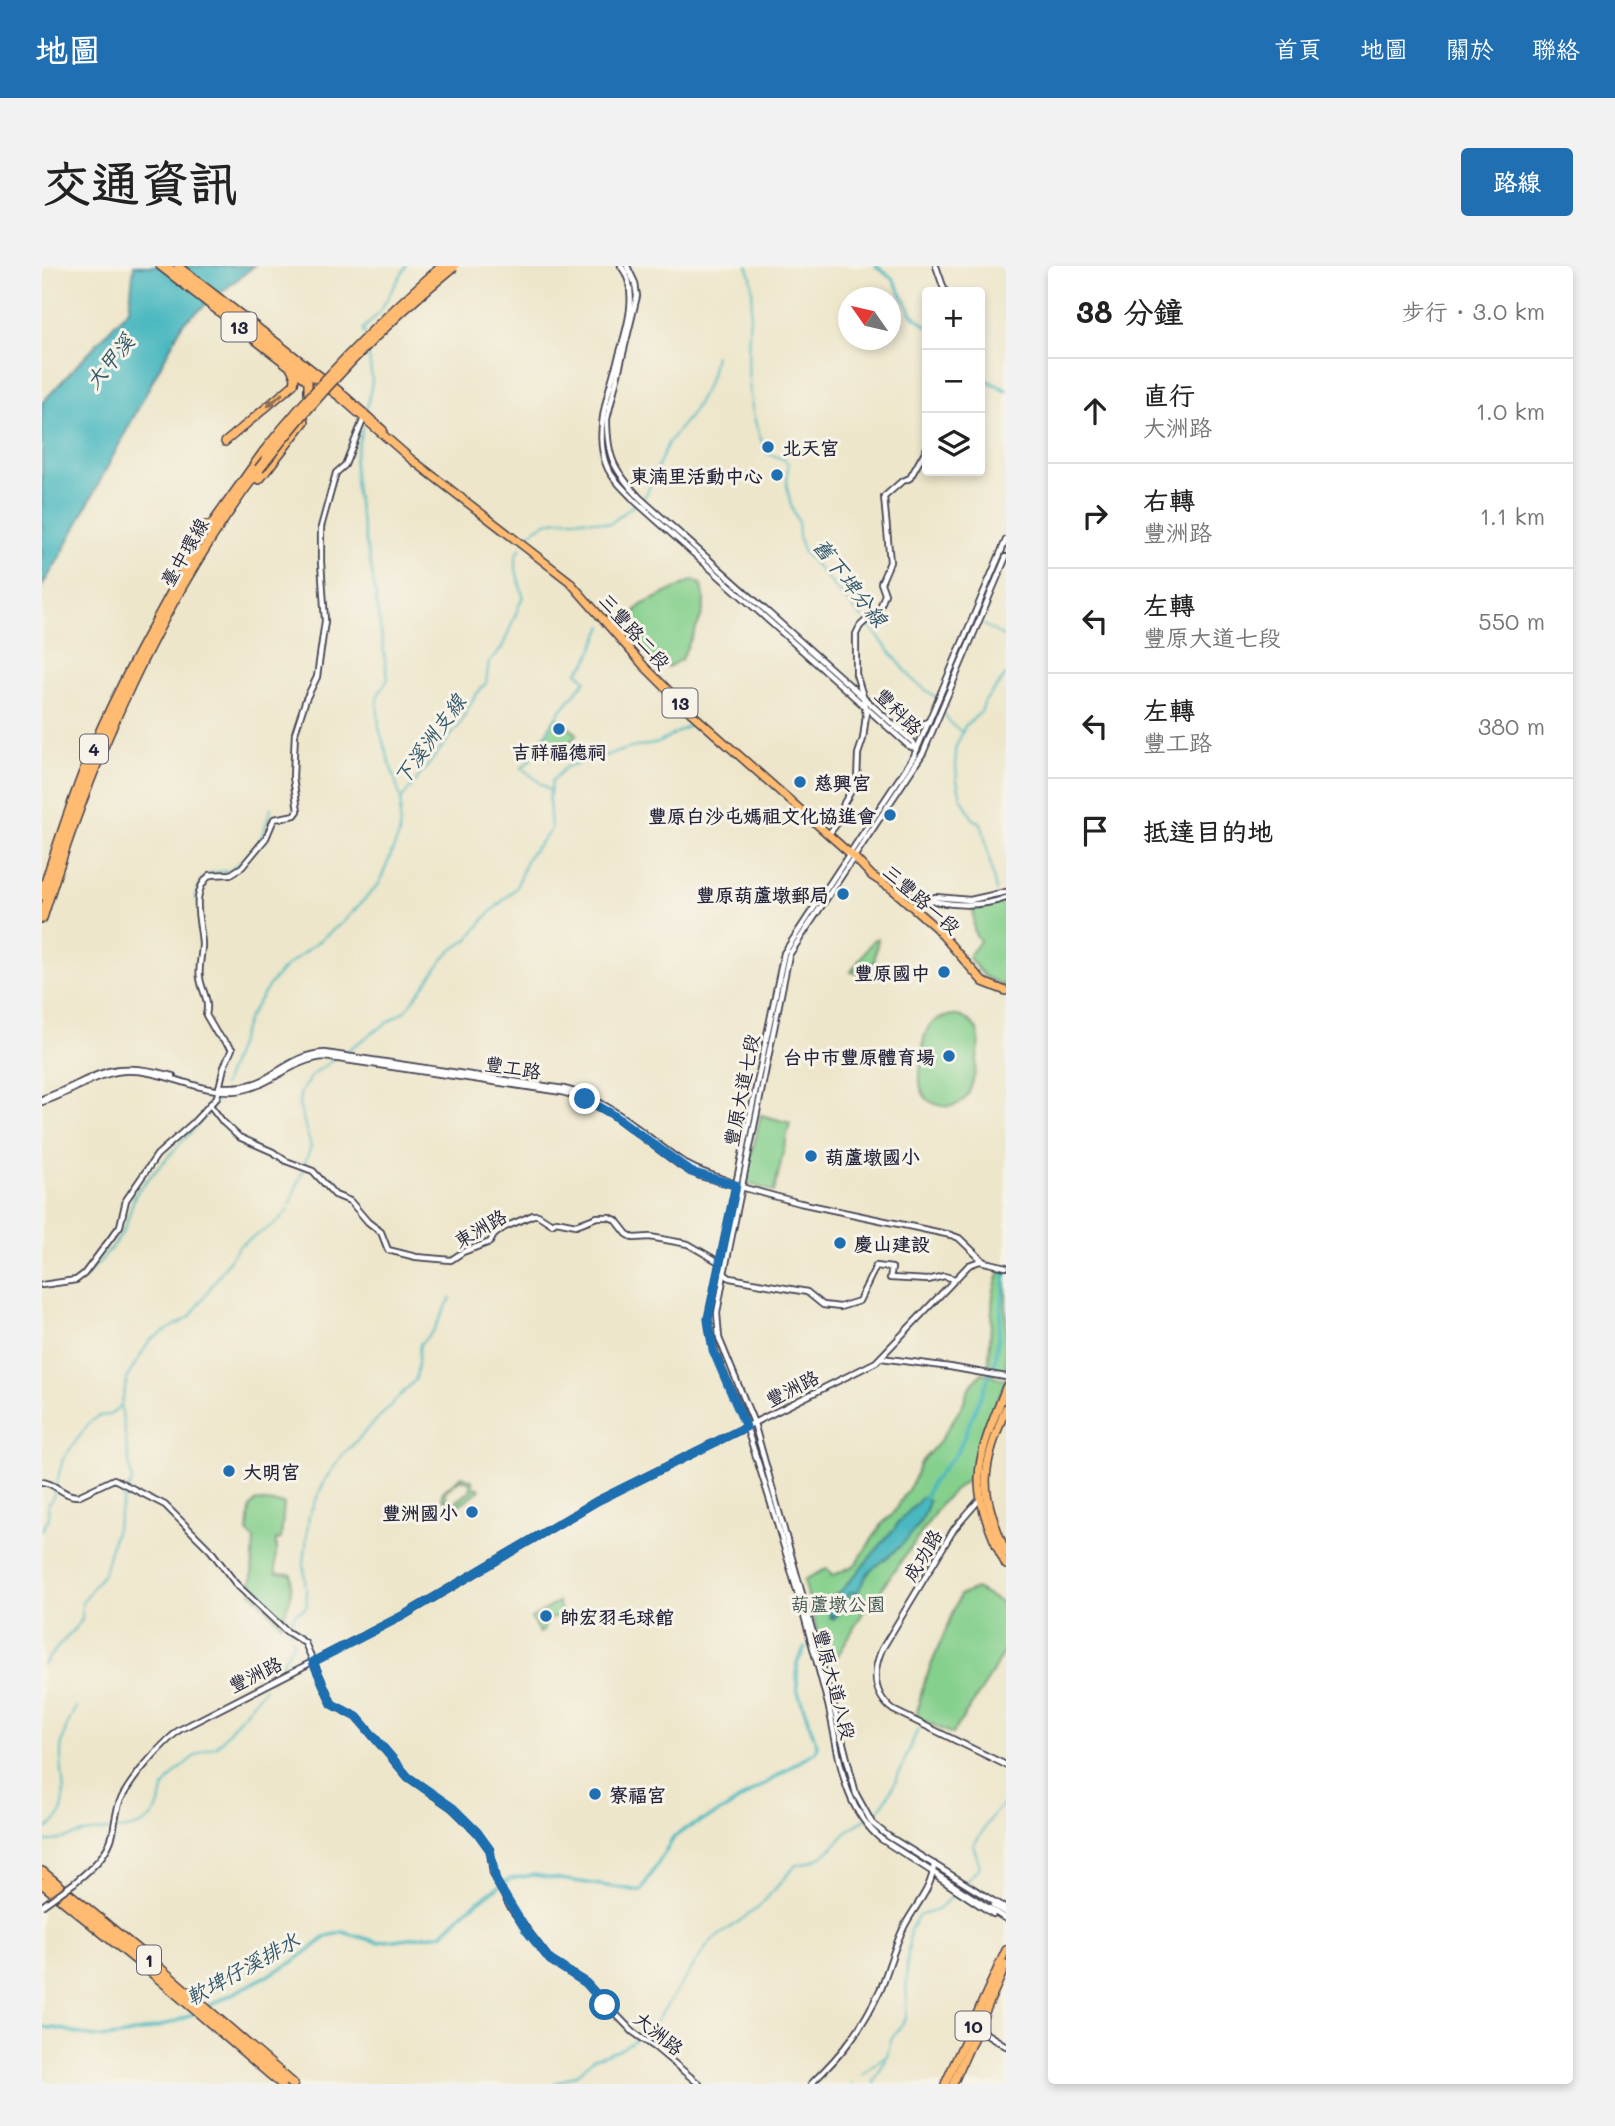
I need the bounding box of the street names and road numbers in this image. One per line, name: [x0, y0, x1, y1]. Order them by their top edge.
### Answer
road number: 13: [222, 312, 256, 342]
street label: 臺中環線: [154, 513, 214, 591]
street label: 三豐路二段: [594, 587, 676, 675]
street label: 豐科路: [870, 682, 928, 740]
road number: 13: [662, 688, 698, 718]
road number: 4: [80, 734, 108, 764]
street label: 三豐路一段: [878, 858, 966, 940]
street label: 豐原大道七段: [718, 1032, 764, 1148]
street label: 豐工路: [483, 1050, 543, 1084]
street label: 東洲路: [449, 1203, 511, 1253]
street label: 豐洲路: [761, 1364, 823, 1412]
street label: 成功路: [897, 1524, 947, 1586]
street label: 豐原大道八段: [808, 1626, 862, 1742]
street label: 豐洲路: [224, 1650, 286, 1698]
road number: 1: [137, 1946, 161, 1974]
street label: 大洲路: [629, 2005, 689, 2061]
road number: 10: [956, 2011, 990, 2040]

